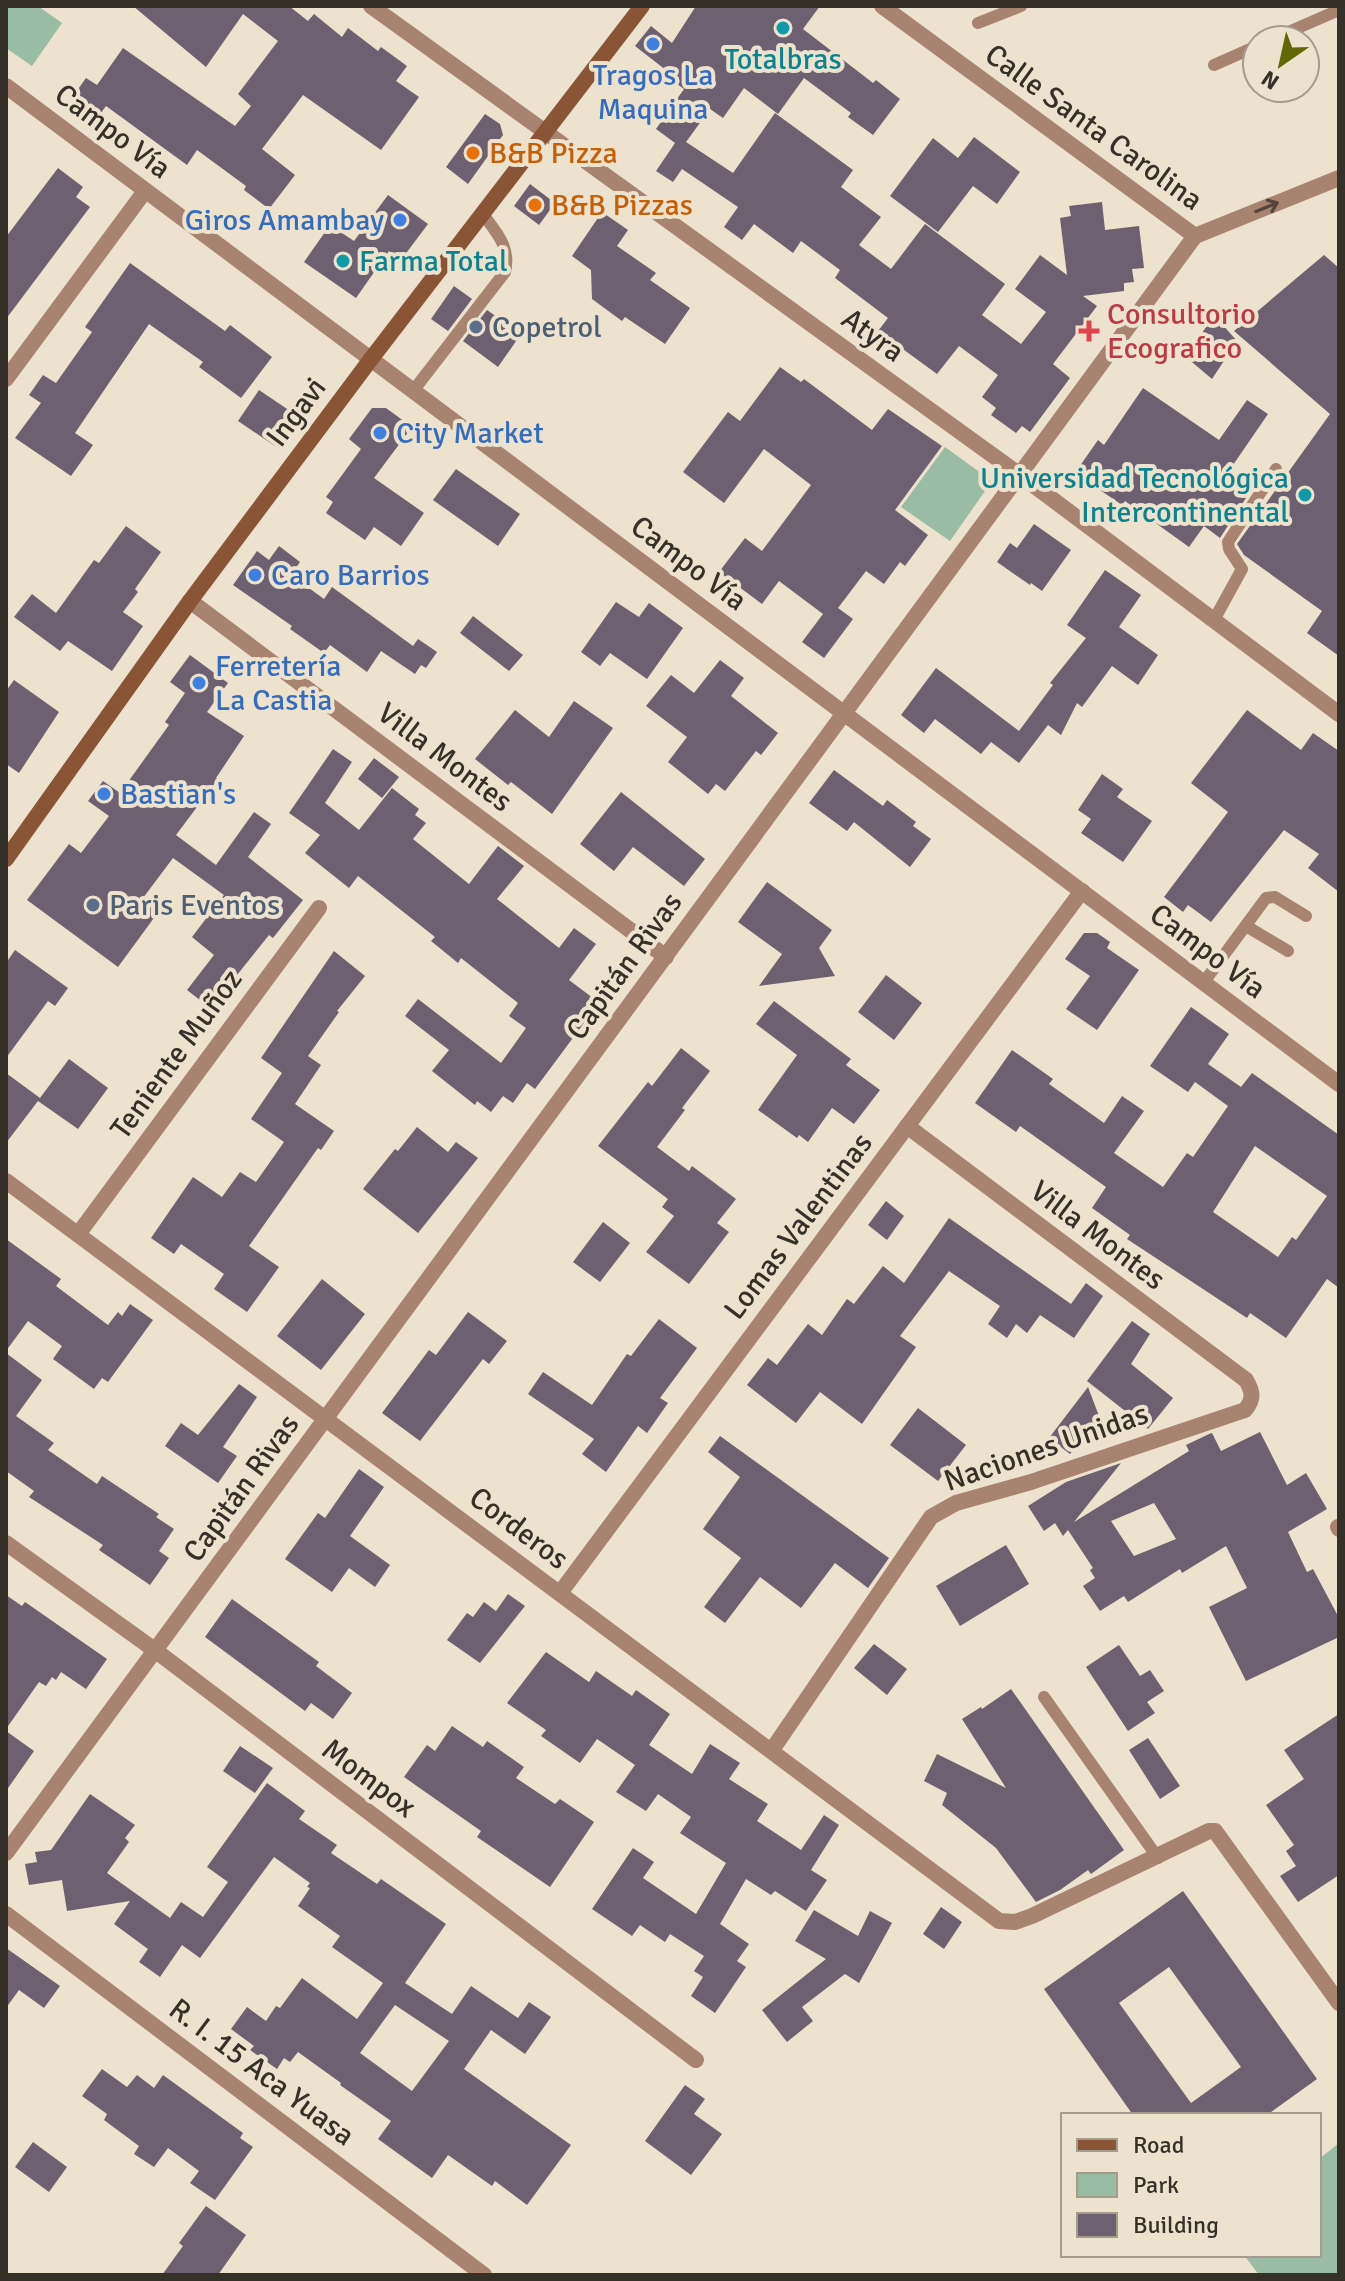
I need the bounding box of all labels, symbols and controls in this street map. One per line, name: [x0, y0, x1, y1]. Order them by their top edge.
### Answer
marker: Totalbras: [774, 19, 792, 37]
north arrow: [1241, 24, 1321, 104]
marker: Tragos La Maquina: [644, 35, 662, 53]
street label: Calle Santa Carolina: [978, 36, 1210, 219]
place label: Totalbras: [724, 41, 842, 78]
place label: Tragos La Maquina: [593, 57, 713, 128]
text: N: [1256, 65, 1284, 96]
street label: Campo Vía: [47, 76, 178, 187]
place label: B&B Pizza: [489, 135, 618, 172]
marker: B&B Pizza: [464, 144, 482, 162]
place label: B&B Pizzas: [551, 187, 693, 224]
marker: B&B Pizzas: [526, 196, 544, 214]
one-way arrow: [1254, 198, 1279, 213]
place label: Giros Amambay: [185, 202, 384, 239]
marker: Giros Amambay: [391, 211, 409, 229]
place label: Farma Total: [359, 243, 508, 280]
marker: Farma Total: [334, 252, 352, 270]
place label: Consultorio Ecografico: [1107, 296, 1256, 367]
street label: Atyra: [834, 300, 911, 371]
place label: Copetrol: [492, 309, 602, 346]
marker: Copetrol: [467, 318, 485, 336]
marker: Consultorio Ecografico: [1078, 320, 1100, 342]
street label: Ingavi: [258, 370, 334, 454]
place label: City Market: [396, 415, 544, 452]
marker: City Market: [371, 424, 389, 442]
place label: Universidad Tecnológica Intercontinental: [980, 460, 1289, 531]
marker: Universidad Tecnológica Intercontinental: [1296, 486, 1314, 504]
street label: Campo Vía: [623, 508, 754, 619]
place label: Caro Barrios: [271, 557, 430, 594]
marker: Caro Barrios: [246, 566, 264, 584]
place label: Ferretería La Castia: [215, 648, 341, 719]
marker: Ferretería La Castia: [190, 674, 208, 692]
street label: Villa Montes: [370, 695, 519, 820]
place label: Bastian's: [120, 776, 236, 813]
marker: Bastian's: [95, 785, 113, 803]
street label: Capitán Rivas: [558, 885, 690, 1047]
place label: Paris Eventos: [109, 887, 280, 924]
marker: Paris Eventos: [84, 896, 102, 914]
street label: Campo Vía: [1142, 896, 1273, 1007]
street label: Teniente Muñoz: [103, 962, 250, 1146]
street label: Lomas Valentinas: [716, 1126, 881, 1327]
street label: Villa Montes: [1023, 1173, 1172, 1298]
street label: Naciones Unidas: [939, 1395, 1153, 1500]
street label: Capitán Rivas: [175, 1407, 307, 1569]
street label: Corderos: [462, 1479, 576, 1578]
street label: Mompox: [314, 1731, 423, 1826]
street label: R. I. 15 Aca Yuasa: [162, 1991, 362, 2154]
legend: [1061, 2113, 1321, 2257]
text: Road: [1133, 2130, 1184, 2160]
text: Park: [1133, 2170, 1179, 2200]
text: Building: [1133, 2210, 1219, 2240]

